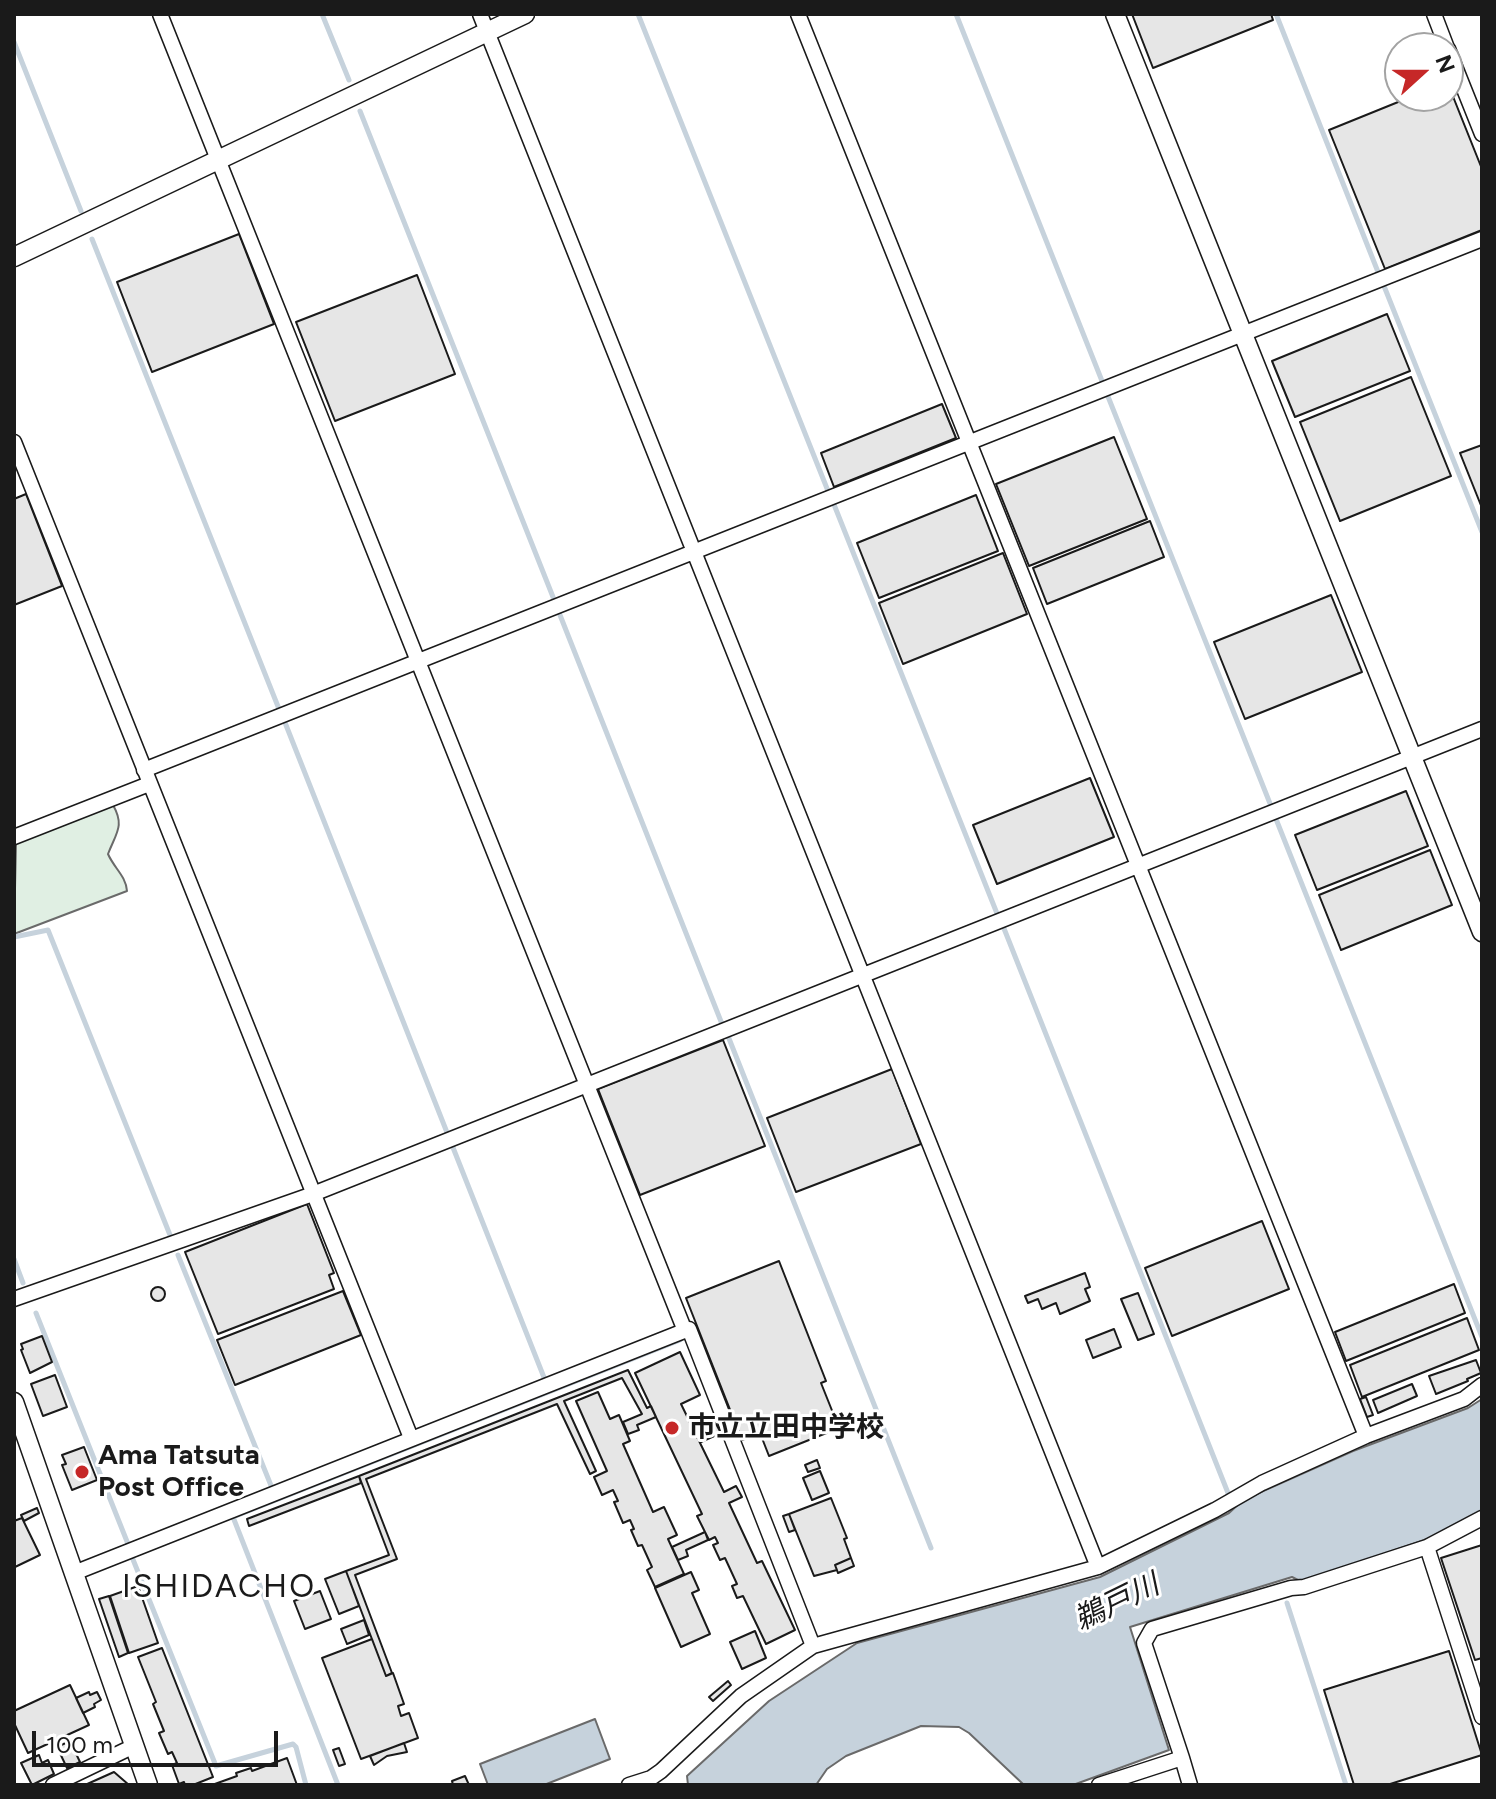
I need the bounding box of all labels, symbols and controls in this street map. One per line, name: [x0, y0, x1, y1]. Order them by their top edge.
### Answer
north arrow: [1384, 32, 1464, 112]
text: N: [1429, 51, 1461, 77]
place label: 市立立田中学校: [688, 1411, 884, 1445]
marker: 市立立田中学校: [663, 1419, 681, 1437]
place label: Ama Tatsuta Post Office: [98, 1439, 260, 1505]
marker: Ama Tatsuta Post Office: [73, 1463, 91, 1481]
water label: 鵜戸川: [1069, 1567, 1165, 1639]
district label: ISHIDACHO: [122, 1569, 316, 1607]
scale bar: [36, 1715, 282, 1765]
text: 100 m: [46, 1730, 113, 1759]

